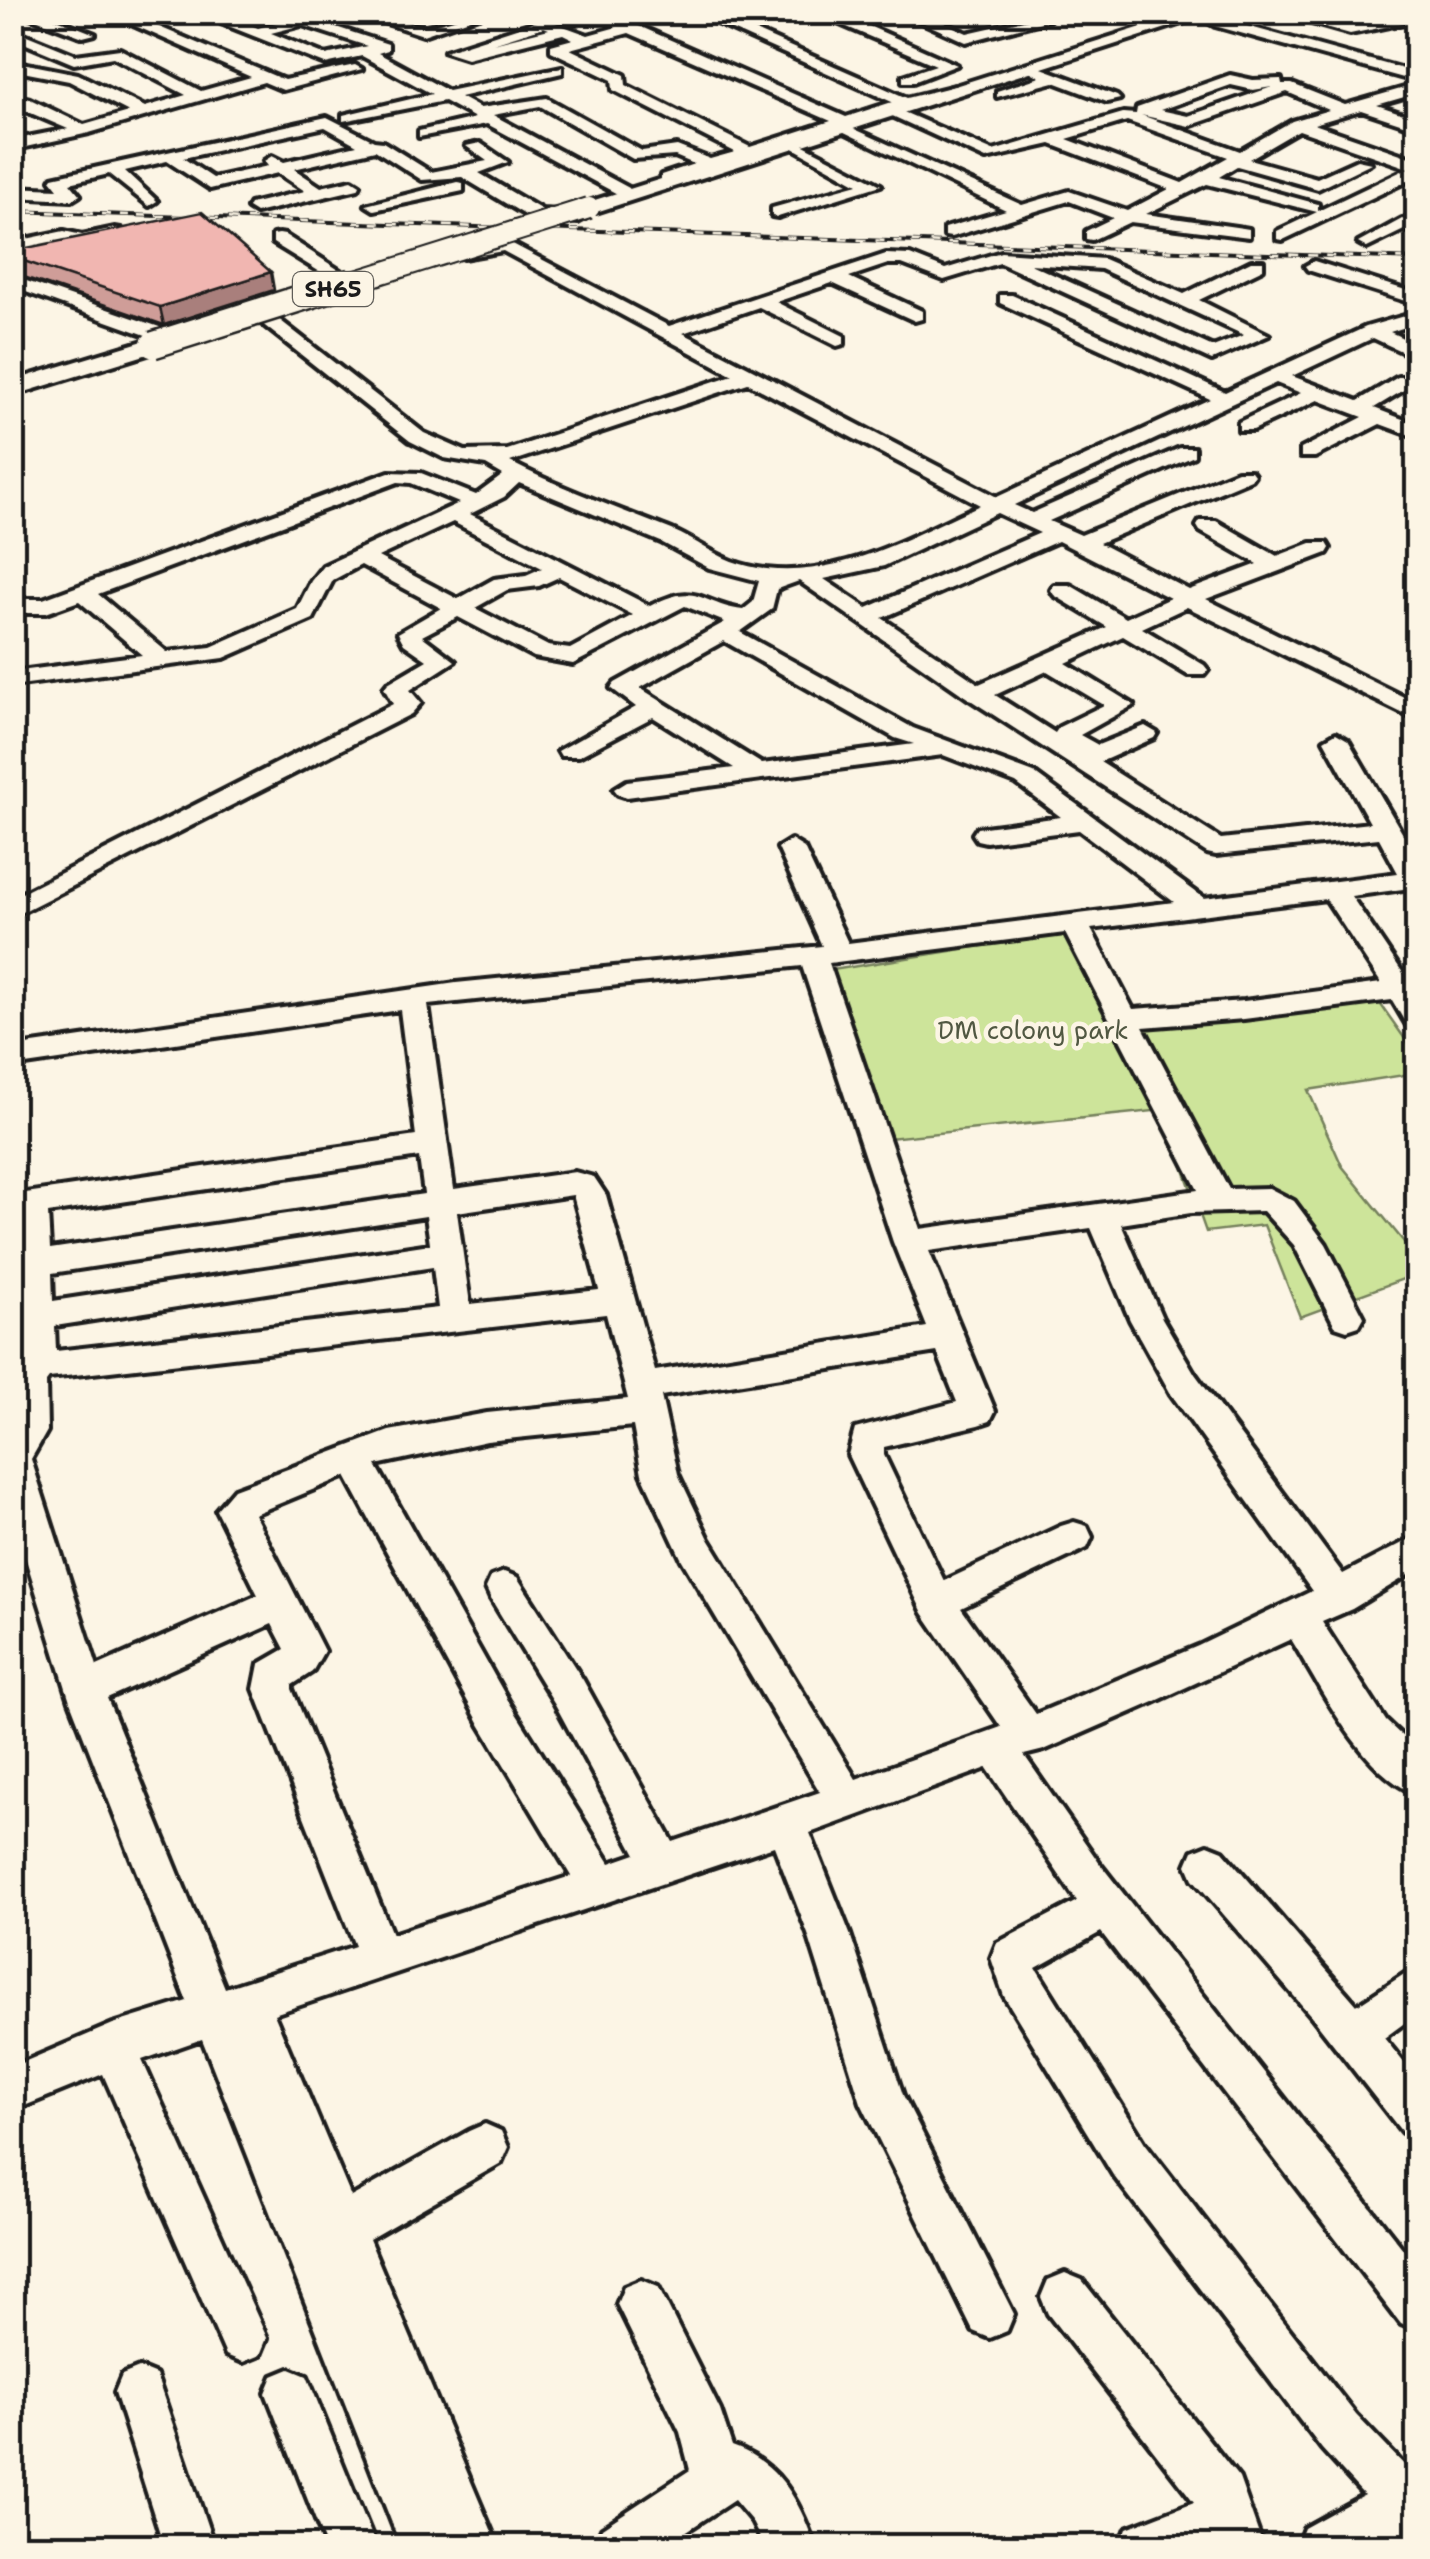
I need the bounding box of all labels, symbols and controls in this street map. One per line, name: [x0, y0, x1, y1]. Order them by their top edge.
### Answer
road number: SH65: [293, 272, 373, 306]
park label: DM colony park: [937, 1013, 1129, 1047]

